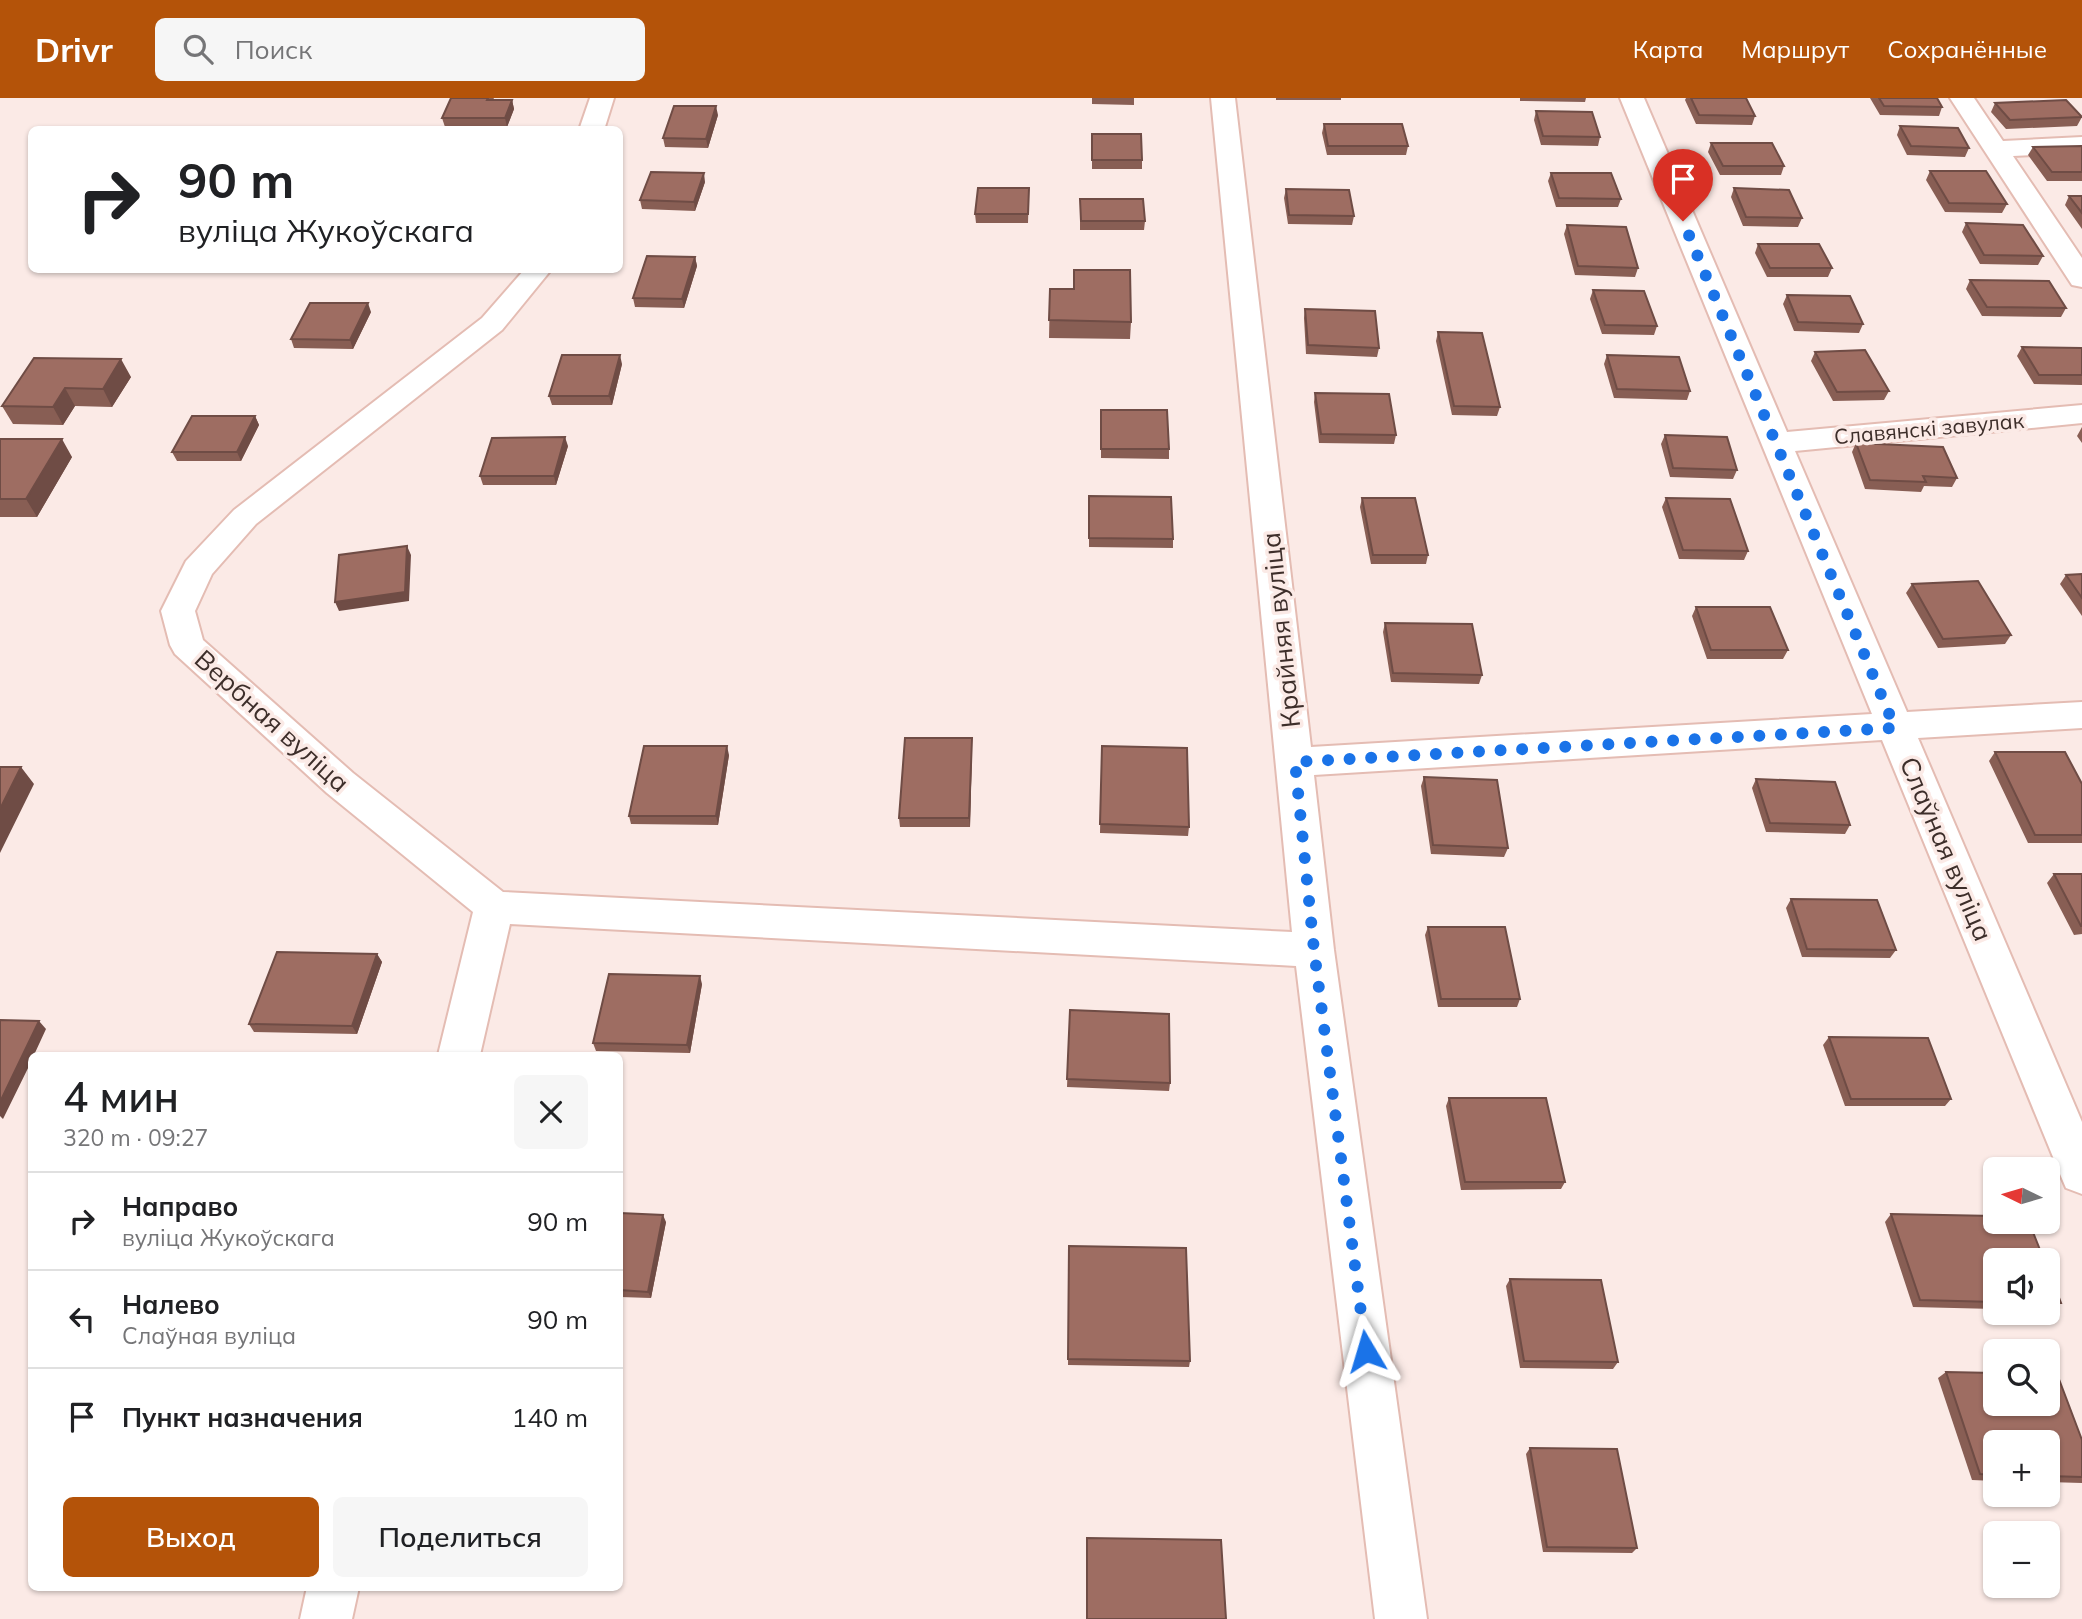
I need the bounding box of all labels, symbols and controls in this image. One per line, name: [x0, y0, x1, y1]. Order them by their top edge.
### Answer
search box: [155, 18, 645, 81]
text: Drivr: [35, 29, 113, 70]
icon: search: [179, 30, 217, 68]
text: Поиск: [235, 33, 312, 66]
text: Карта: [1633, 34, 1703, 64]
text: Маршрут: [1741, 34, 1849, 64]
text: Сохранённые: [1887, 34, 2047, 64]
text: 90 m: [178, 149, 294, 210]
pin: [1653, 149, 1713, 221]
icon: right: [63, 154, 154, 245]
icon: arrive: [1664, 160, 1702, 198]
text: вуліца Жукоўскага: [178, 210, 474, 250]
street label: Славянскі завулак: [1833, 407, 2026, 449]
street label: Крайняя вуліца: [1254, 531, 1307, 729]
street label: Вербная вуліца: [188, 643, 356, 799]
street label: Слаўная вуліца: [1893, 752, 2000, 946]
text: 4 мин: [63, 1070, 179, 1123]
button: close: [514, 1075, 588, 1149]
text: 320 m · 09:27: [63, 1123, 208, 1152]
north arrow: [1983, 1157, 2060, 1234]
map controls: [1983, 1157, 2060, 1598]
text: Направо: [122, 1190, 238, 1223]
icon: right: [63, 1202, 101, 1240]
text: 90 m: [527, 1205, 588, 1238]
text: вуліца Жукоўскага: [122, 1223, 335, 1252]
button: sound: [1983, 1248, 2060, 1325]
text: Налево: [122, 1288, 220, 1321]
icon: left: [63, 1300, 101, 1338]
text: 90 m: [527, 1303, 588, 1336]
position arrow: [1329, 1314, 1403, 1388]
text: Слаўная вуліца: [122, 1321, 296, 1350]
button: search: [1983, 1339, 2060, 1416]
icon: arrive: [63, 1398, 101, 1436]
text: Пункт назначения: [122, 1401, 363, 1434]
text: 140 m: [512, 1401, 588, 1434]
button: +: [1983, 1430, 2060, 1507]
button: Выход: [63, 1497, 319, 1577]
button: Поделиться: [333, 1497, 588, 1577]
button: −: [1983, 1521, 2060, 1598]

